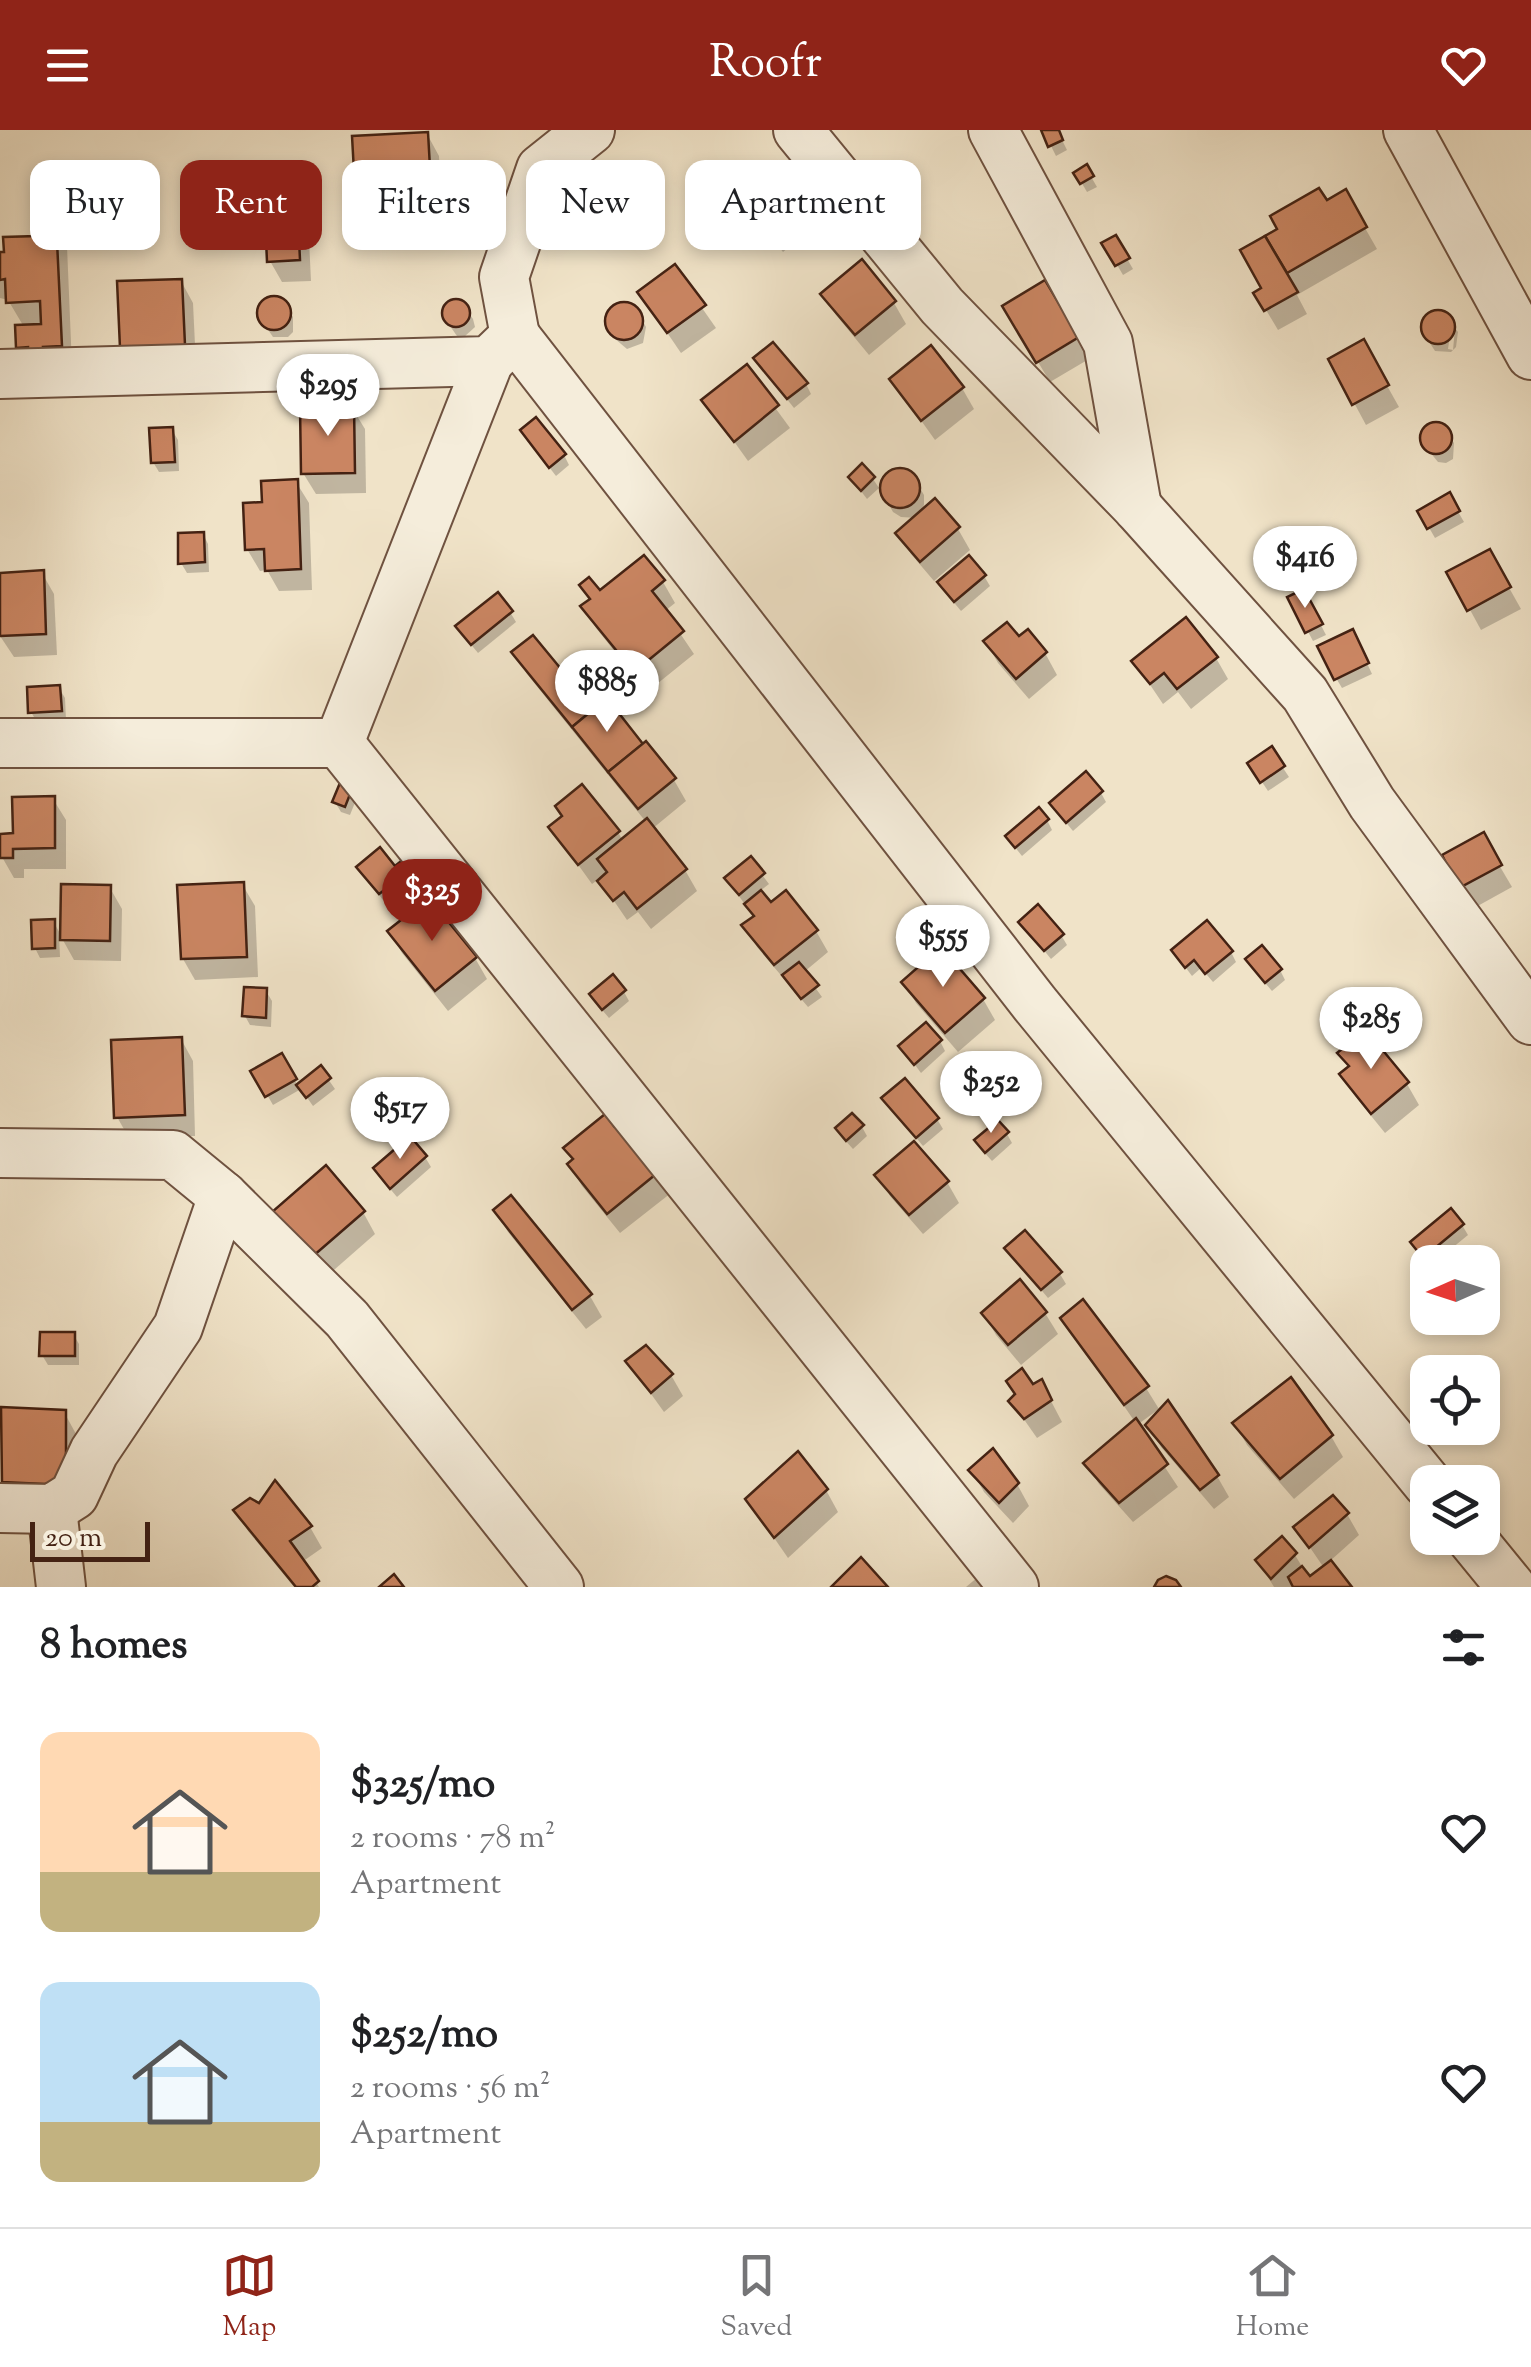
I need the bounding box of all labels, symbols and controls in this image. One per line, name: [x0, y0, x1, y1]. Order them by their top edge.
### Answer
text: Roofr: [709, 33, 822, 98]
icon: menu: [40, 38, 95, 93]
icon: heart: [1436, 38, 1491, 93]
chip: Buy: [30, 160, 160, 250]
chip: Rent: [180, 160, 322, 250]
chip: Filters: [342, 160, 506, 250]
chip: New: [526, 160, 665, 250]
chip: Apartment: [685, 160, 921, 250]
pin: $295: [269, 354, 387, 439]
text: $295: [299, 363, 357, 409]
pin: $416: [1246, 526, 1364, 611]
text: $416: [1275, 535, 1335, 581]
pin: $885: [548, 650, 666, 735]
text: $885: [577, 659, 637, 705]
pin: $325: [373, 859, 491, 944]
text: $325: [404, 868, 460, 914]
pin: $555: [884, 905, 1002, 990]
text: $555: [918, 914, 968, 960]
pin: $285: [1312, 987, 1430, 1072]
text: $285: [1342, 996, 1400, 1042]
pin: $252: [932, 1051, 1050, 1136]
text: $252: [962, 1060, 1020, 1106]
pin: $517: [341, 1077, 459, 1162]
text: $517: [373, 1086, 427, 1132]
north arrow: [1410, 1245, 1500, 1335]
map controls: [1410, 1245, 1500, 1555]
button: locate: [1410, 1355, 1500, 1445]
button: layers: [1410, 1465, 1500, 1555]
scale bar: [30, 1517, 150, 1562]
text: 20 m: [45, 1519, 102, 1559]
text: 8 homes: [40, 1617, 188, 1677]
icon: filters: [1436, 1620, 1491, 1675]
text: $325/mo: [350, 1756, 495, 1816]
icon: home: [120, 1772, 240, 1892]
icon: heart: [1436, 1805, 1491, 1860]
text: 2 rooms · 78 m²: [350, 1816, 556, 1862]
text: Apartment: [350, 1862, 501, 1908]
text: $252/mo: [350, 2006, 498, 2066]
icon: home: [120, 2022, 240, 2142]
icon: heart: [1436, 2055, 1491, 2110]
text: 2 rooms · 56 m²: [350, 2066, 550, 2112]
text: Apartment: [350, 2112, 501, 2158]
tab: Map: [222, 2248, 277, 2348]
tab: Saved: [720, 2248, 792, 2348]
tab: Home: [1236, 2248, 1309, 2348]

